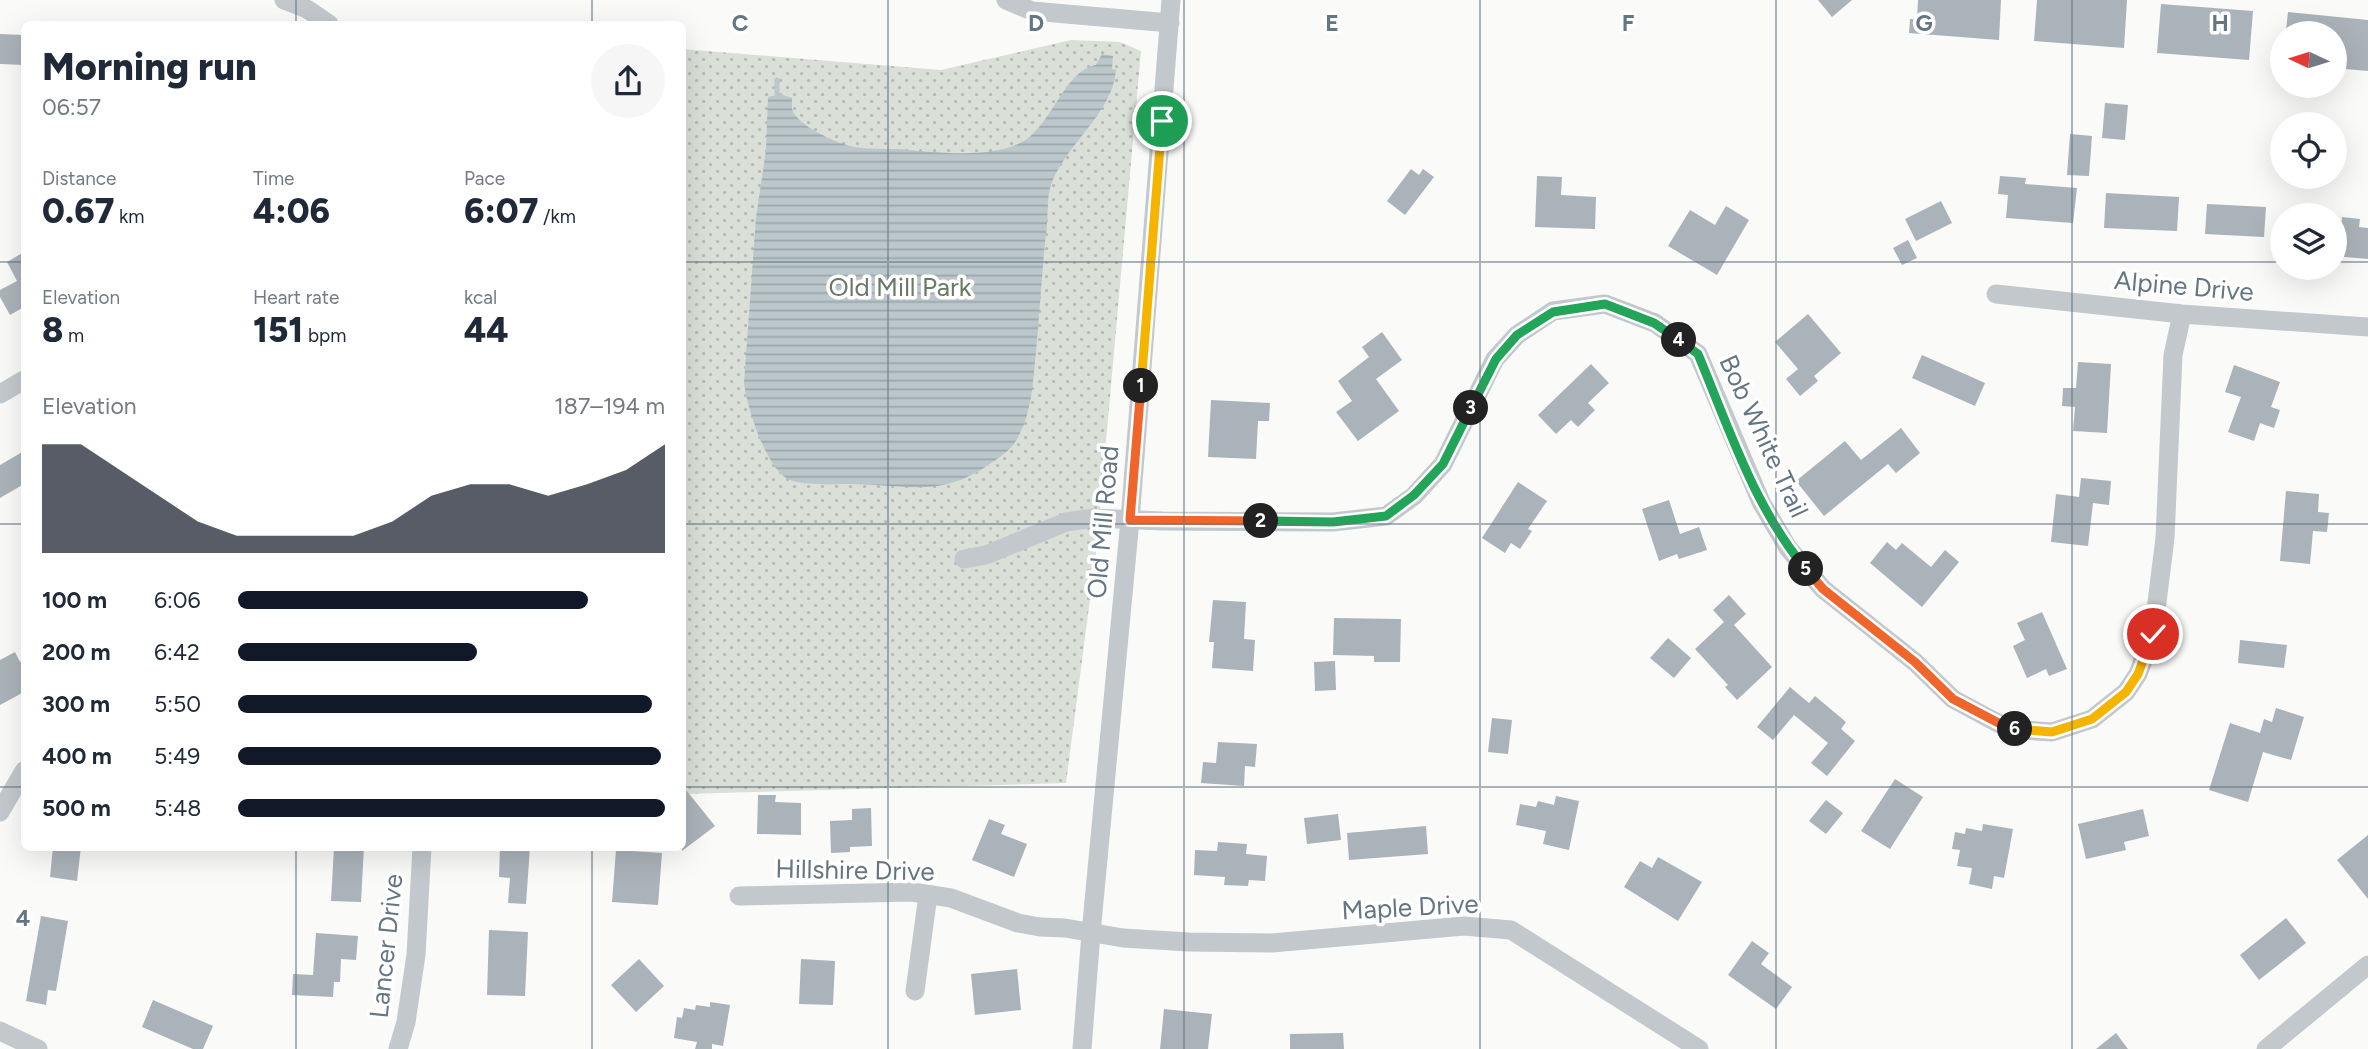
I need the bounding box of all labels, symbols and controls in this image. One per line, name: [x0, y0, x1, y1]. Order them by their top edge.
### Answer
text: C: [732, 9, 749, 37]
text: D: [1028, 9, 1044, 37]
text: E: [1325, 9, 1339, 37]
text: F: [1622, 9, 1635, 37]
text: G: [1915, 9, 1933, 37]
text: H: [2211, 9, 2229, 37]
north arrow: [2270, 21, 2347, 98]
map controls: [2270, 21, 2347, 280]
text: Morning run: [42, 44, 257, 90]
button: share: [591, 44, 665, 118]
pin: [1132, 91, 1192, 151]
text: 06:57: [42, 93, 101, 121]
icon: arrive: [1143, 102, 1181, 140]
button: locate: [2270, 112, 2347, 189]
text: Distance: [42, 167, 116, 190]
text: Time: [253, 167, 294, 190]
text: Pace: [464, 167, 505, 190]
text: 0.67: [42, 190, 114, 232]
text: 4:06: [253, 190, 330, 232]
text: 6:07: [464, 190, 538, 232]
button: layers: [2270, 203, 2347, 280]
text: km: [114, 205, 145, 228]
text: /km: [538, 205, 576, 228]
street label: Alpine Drive: [2113, 264, 2255, 308]
park label: Old Mill Park: [829, 271, 972, 303]
text: Elevation: [42, 286, 120, 309]
text: Heart rate: [253, 286, 339, 309]
text: kcal: [464, 286, 497, 309]
text: 8: [42, 309, 63, 351]
text: 151: [253, 309, 303, 351]
text: 44: [464, 309, 509, 351]
pin: 4: [1662, 322, 1696, 358]
text: m: [63, 324, 84, 347]
text: bpm: [303, 324, 347, 347]
text: 4: [1672, 328, 1685, 351]
street label: Bob White Trail: [1712, 350, 1816, 522]
pin: 1: [1124, 368, 1158, 404]
text: 1: [1136, 374, 1145, 397]
pin: 3: [1454, 390, 1488, 426]
text: Elevation: [42, 392, 137, 420]
text: 187–194 m: [554, 392, 665, 420]
text: 3: [1465, 396, 1476, 419]
street label: Old Mill Road: [1080, 444, 1126, 600]
pin: 2: [1244, 504, 1278, 538]
text: 2: [1255, 509, 1266, 532]
pin: 5: [1788, 552, 1824, 586]
text: 5: [1800, 557, 1811, 580]
text: 100 m: [42, 586, 107, 614]
text: 6:06: [154, 586, 201, 614]
pin: [2123, 604, 2183, 664]
icon: check: [2134, 615, 2172, 653]
text: 200 m: [42, 638, 111, 666]
text: 6:42: [154, 638, 200, 666]
text: 300 m: [42, 690, 110, 718]
text: 5:50: [154, 690, 201, 718]
pin: 6: [1997, 712, 2032, 746]
text: 6: [2009, 717, 2020, 740]
text: 400 m: [42, 742, 112, 770]
text: 5:49: [154, 742, 200, 770]
text: 500 m: [42, 794, 111, 822]
text: 5:48: [154, 794, 201, 822]
street label: Hillshire Drive: [775, 853, 935, 887]
street label: Lancer Drive: [363, 872, 409, 1020]
street label: Maple Drive: [1341, 887, 1479, 927]
text: 4: [16, 904, 30, 932]

